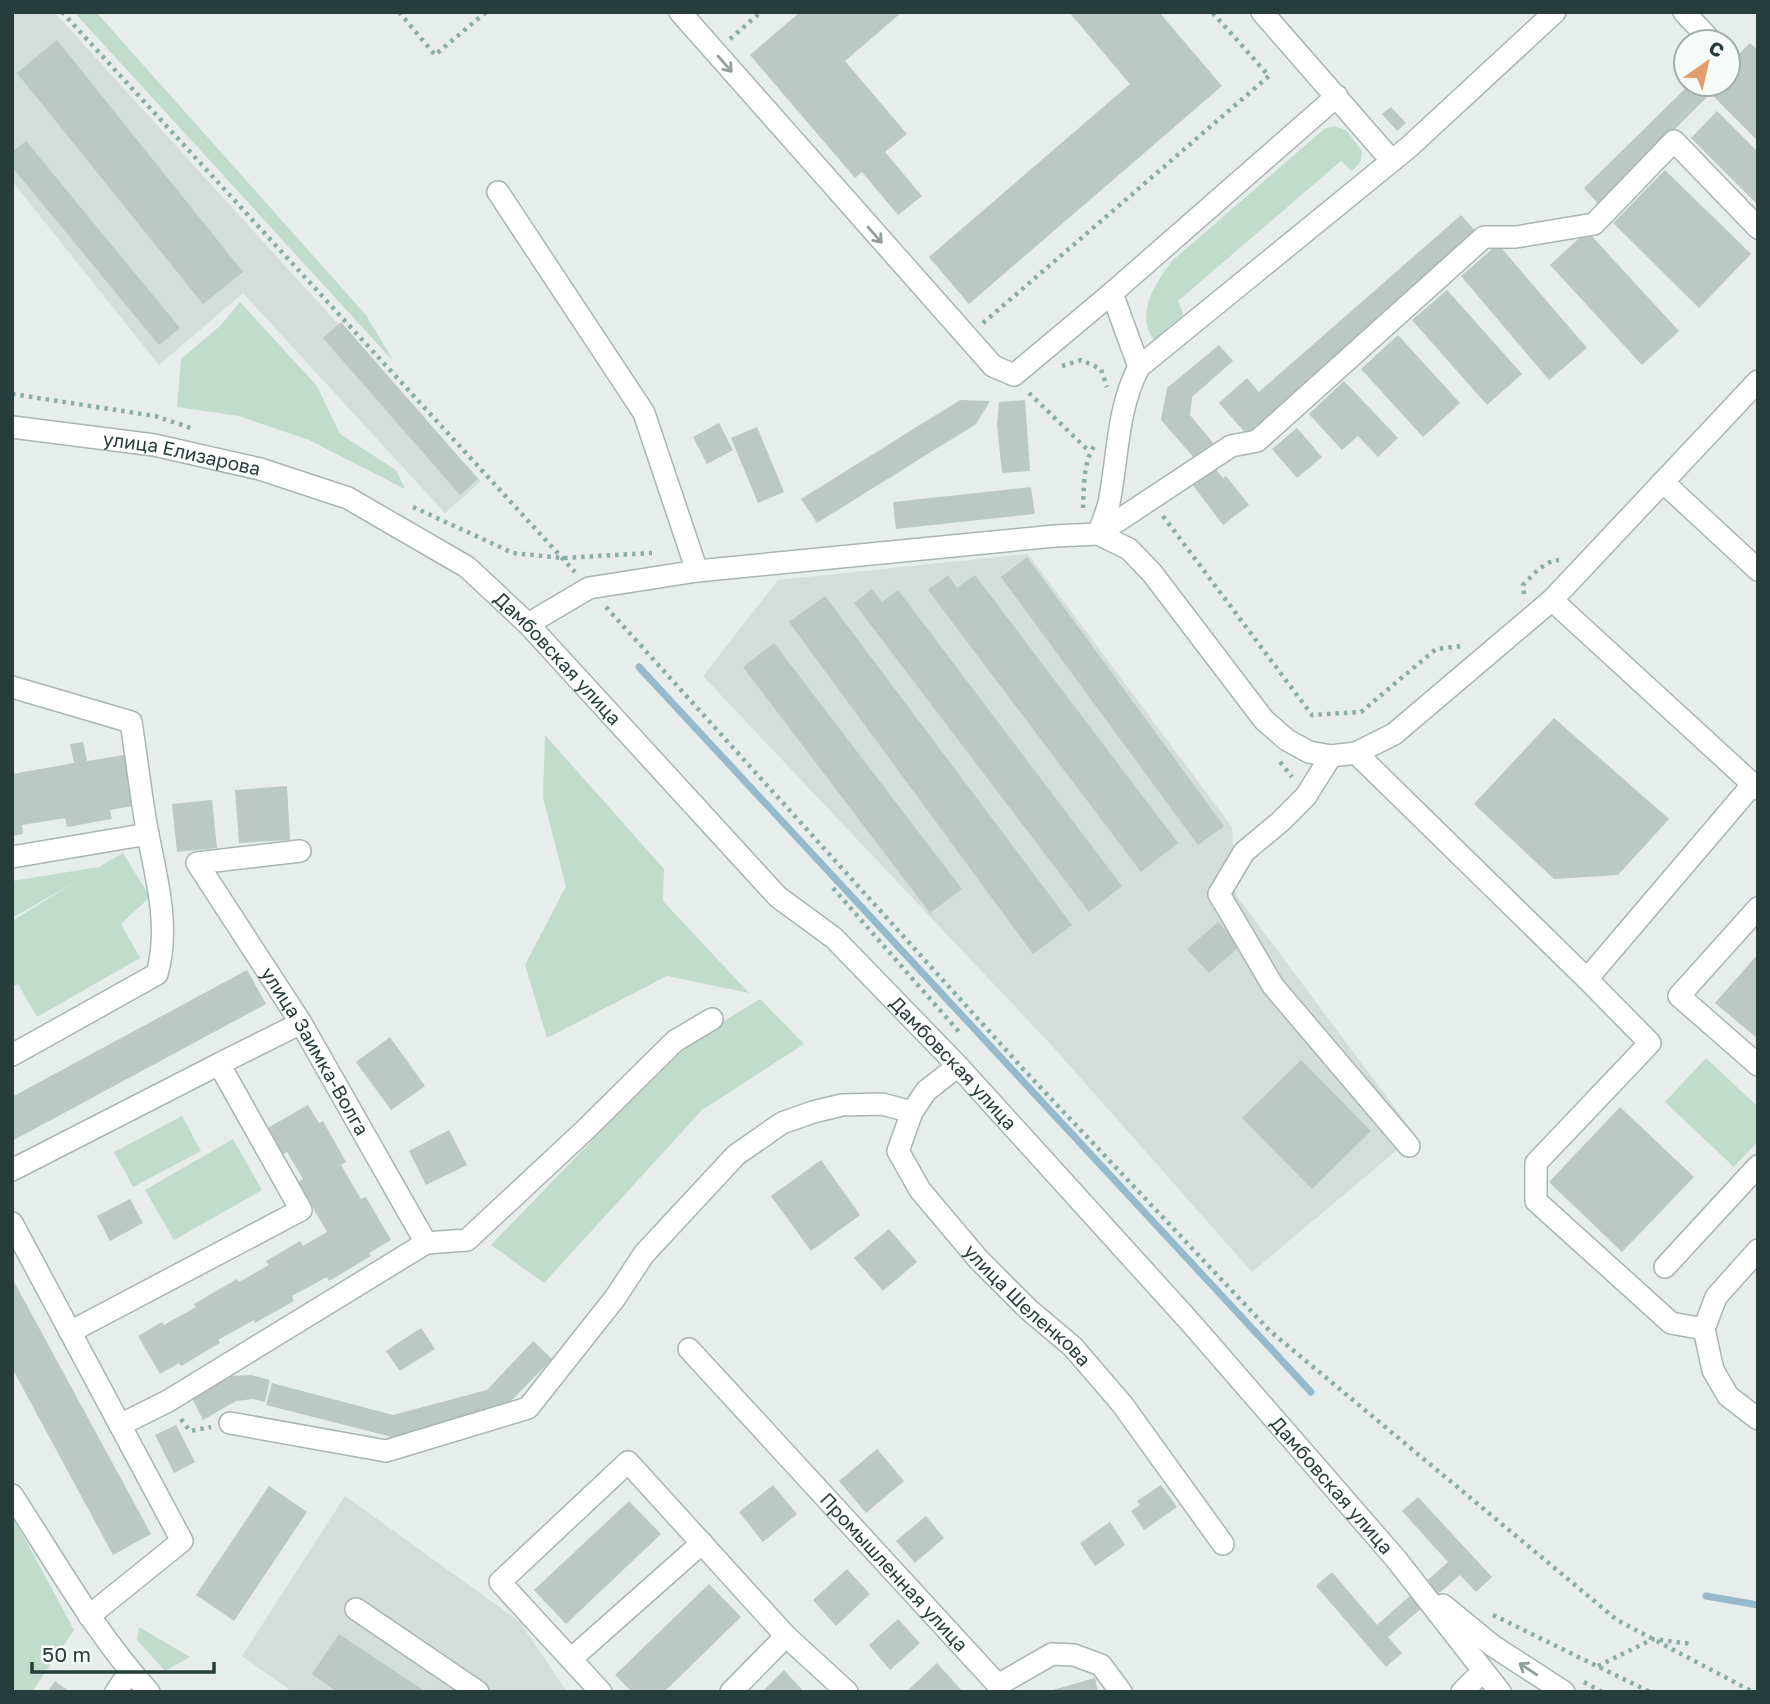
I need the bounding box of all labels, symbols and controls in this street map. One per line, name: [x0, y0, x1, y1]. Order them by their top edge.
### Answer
north arrow: [1672, 28, 1742, 98]
text: С: [1705, 35, 1729, 62]
one-way arrow: [717, 54, 733, 72]
one-way arrow: [867, 225, 883, 243]
street label: улица Елизарова: [102, 427, 263, 480]
street label: Дамбовская улица: [490, 587, 627, 729]
street label: улица Заимка-Волга: [257, 963, 374, 1139]
street label: Дамбовская улица: [886, 991, 1022, 1134]
street label: улица Шеленкова: [960, 1239, 1096, 1371]
street label: Дамбовская улица: [1266, 1411, 1398, 1558]
street label: Промышленная улица: [816, 1487, 973, 1656]
scale bar: [32, 1630, 214, 1674]
text: 50 m: [42, 1641, 91, 1667]
one-way arrow: [1519, 1662, 1539, 1676]

